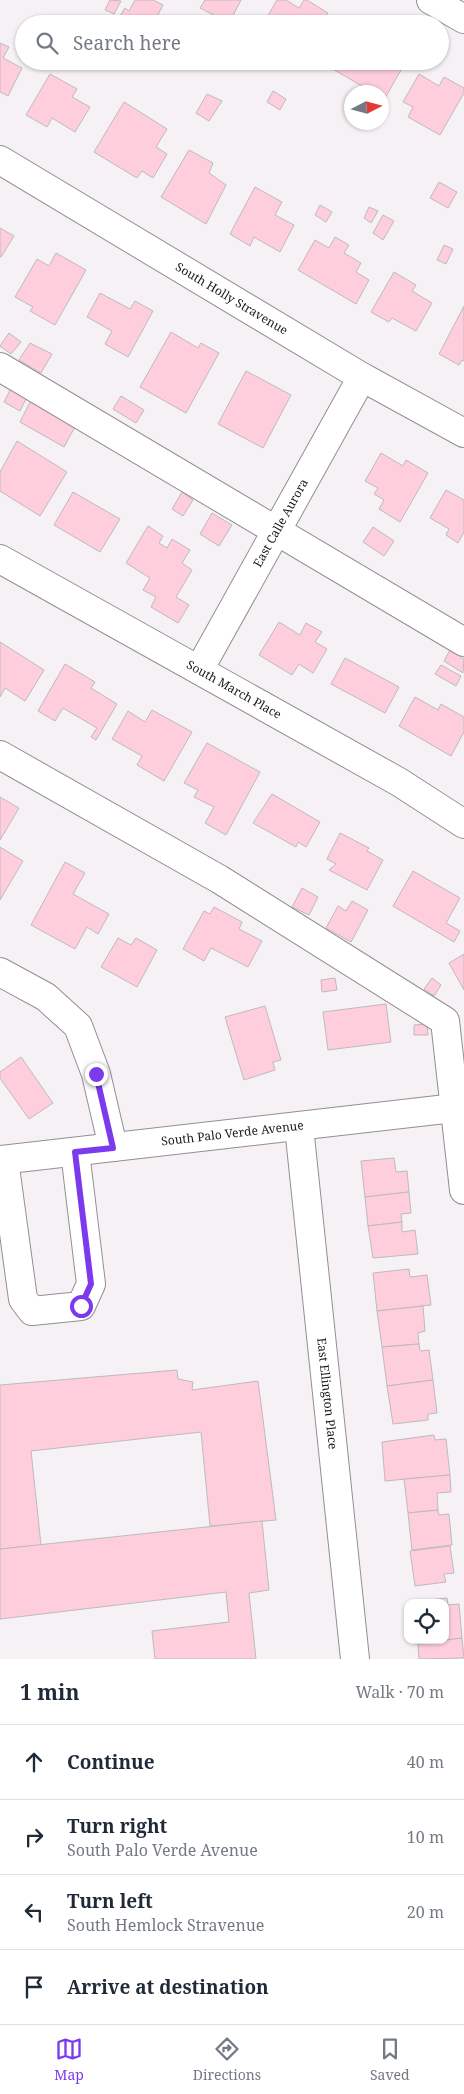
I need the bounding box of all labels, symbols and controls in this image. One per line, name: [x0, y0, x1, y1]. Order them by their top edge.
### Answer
search box: [15, 15, 449, 70]
icon: search: [33, 29, 61, 57]
text: Search here: [73, 30, 181, 56]
north arrow: [344, 85, 389, 130]
street label: South Holly Stravenue: [173, 258, 291, 339]
street label: East Calle Aurora: [249, 475, 312, 570]
street label: South March Place: [184, 656, 285, 723]
route end: [85, 1063, 108, 1086]
street label: South Palo Verde Avenue: [160, 1116, 305, 1150]
route start: [70, 1295, 93, 1318]
street label: East Ellington Place: [313, 1337, 342, 1450]
map controls: [404, 1599, 449, 1644]
button: locate: [404, 1599, 449, 1644]
text: 1 min: [20, 1678, 79, 1706]
text: Walk · 70 m: [356, 1681, 444, 1703]
icon: ahead: [20, 1748, 48, 1776]
text: Continue: [67, 1749, 155, 1775]
text: 40 m: [407, 1751, 444, 1773]
text: Turn right: [67, 1813, 167, 1839]
icon: right: [20, 1823, 48, 1851]
text: 10 m: [407, 1826, 444, 1848]
text: South Palo Verde Avenue: [67, 1839, 258, 1861]
text: Turn left: [67, 1888, 153, 1914]
icon: left: [20, 1898, 48, 1926]
text: 20 m: [407, 1901, 444, 1923]
text: South Hemlock Stravenue: [67, 1914, 264, 1936]
icon: arrive: [20, 1973, 48, 2001]
text: Arrive at destination: [67, 1974, 269, 2000]
tab: Map: [54, 2035, 84, 2084]
tab: Directions: [193, 2035, 261, 2084]
tab: Saved: [370, 2035, 410, 2084]

